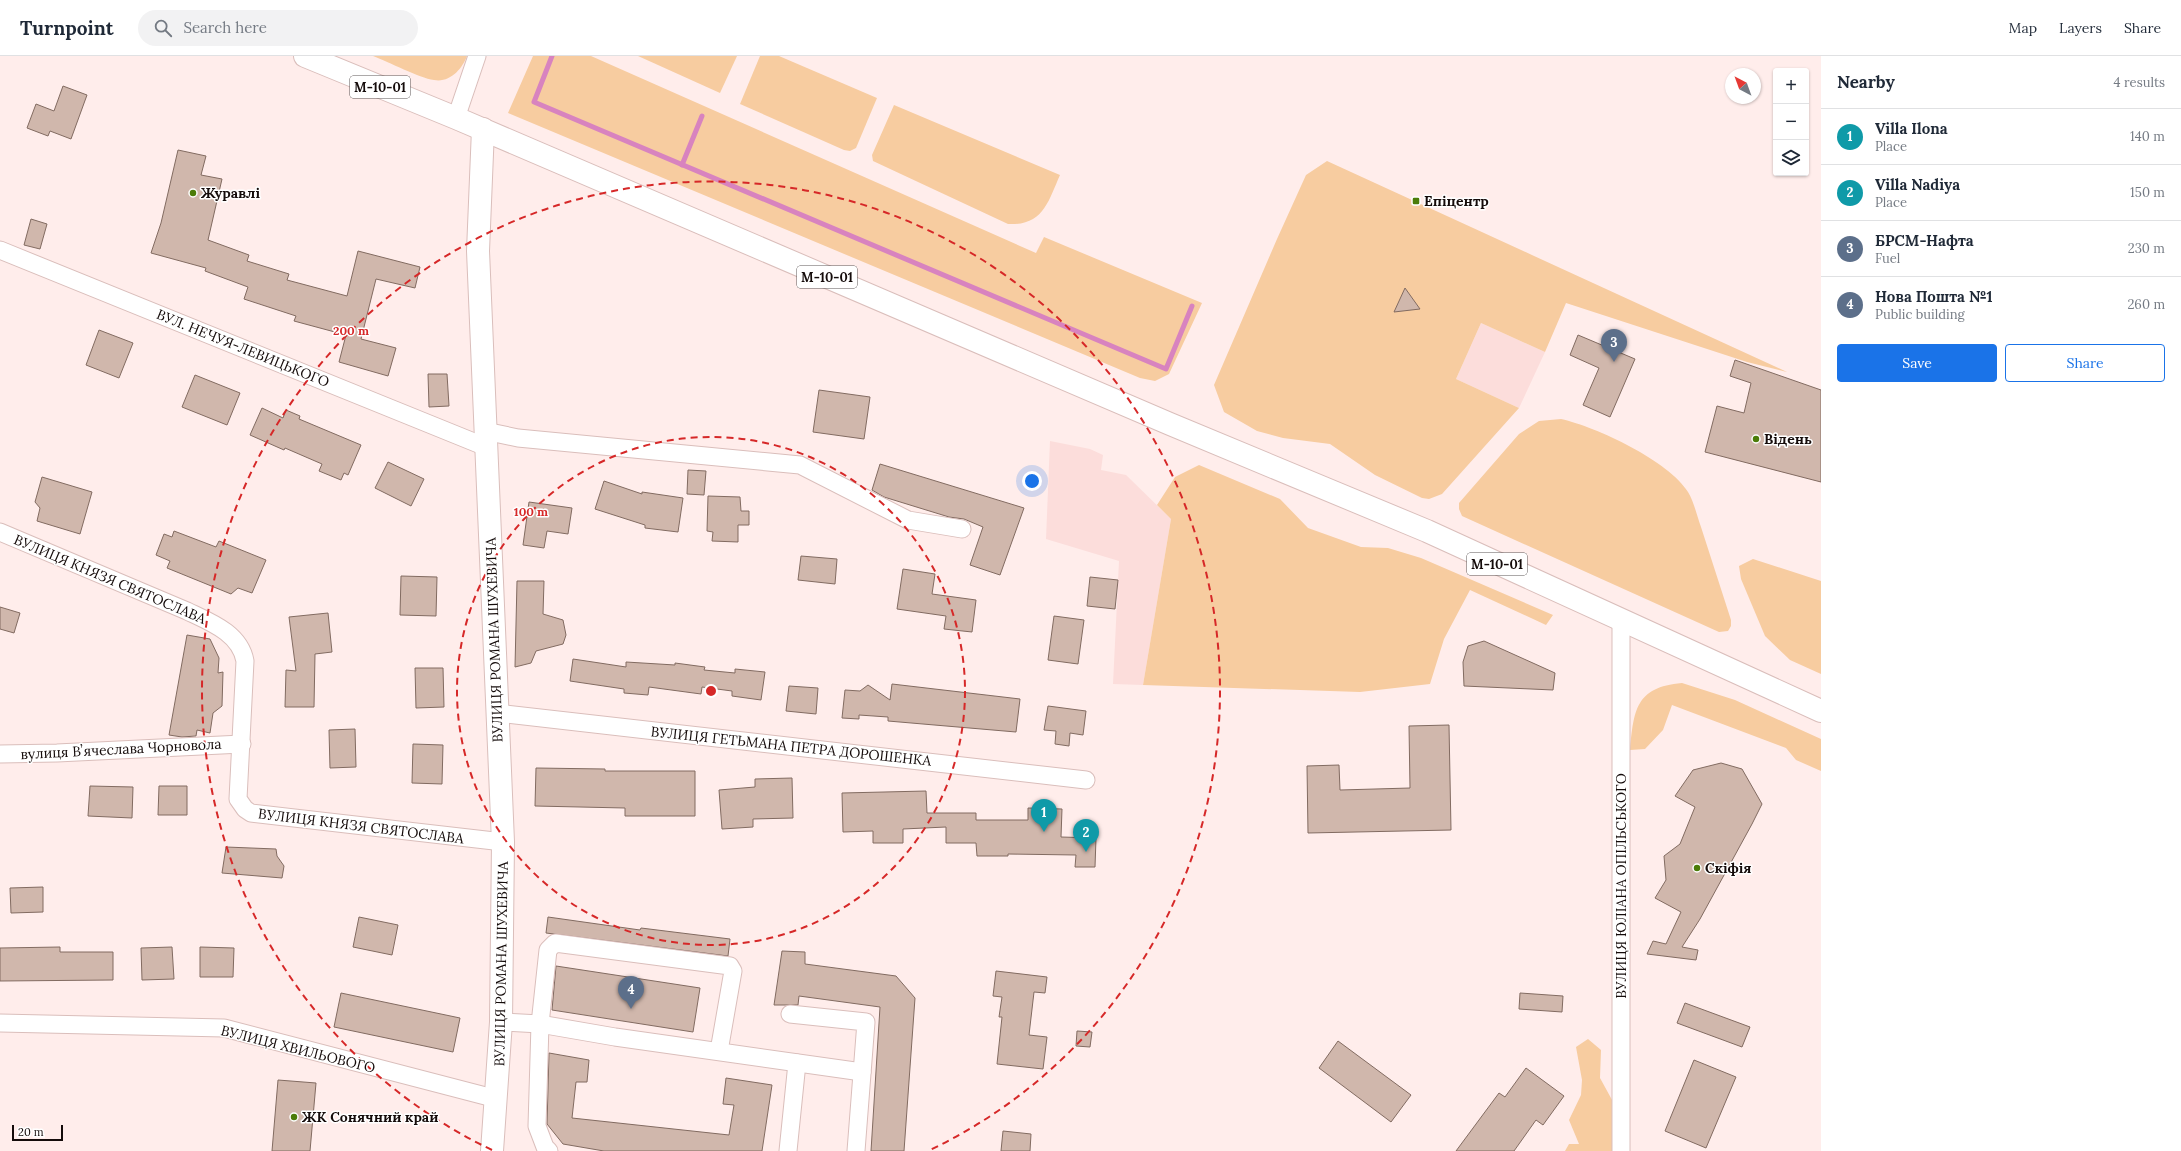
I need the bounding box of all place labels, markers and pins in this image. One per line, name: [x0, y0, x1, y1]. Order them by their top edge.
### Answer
place label: Журавлі: [201, 184, 261, 202]
marker: Журавлі: [188, 188, 198, 198]
place label: Епіцентр: [1424, 192, 1489, 210]
marker: Епіцентр: [1411, 196, 1421, 206]
pin: 3: [1601, 329, 1627, 362]
place label: Відень: [1764, 430, 1812, 448]
marker: Відень: [1751, 434, 1761, 444]
centre of rings: [704, 684, 718, 698]
pin: 1: [1031, 799, 1057, 832]
pin: 2: [1073, 819, 1099, 852]
place label: Скіфія: [1705, 859, 1752, 877]
marker: Скіфія: [1692, 863, 1702, 873]
pin: 4: [618, 976, 644, 1009]
place label: ЖК Сонячний край: [302, 1108, 438, 1126]
marker: ЖК Сонячний край: [289, 1112, 299, 1122]

